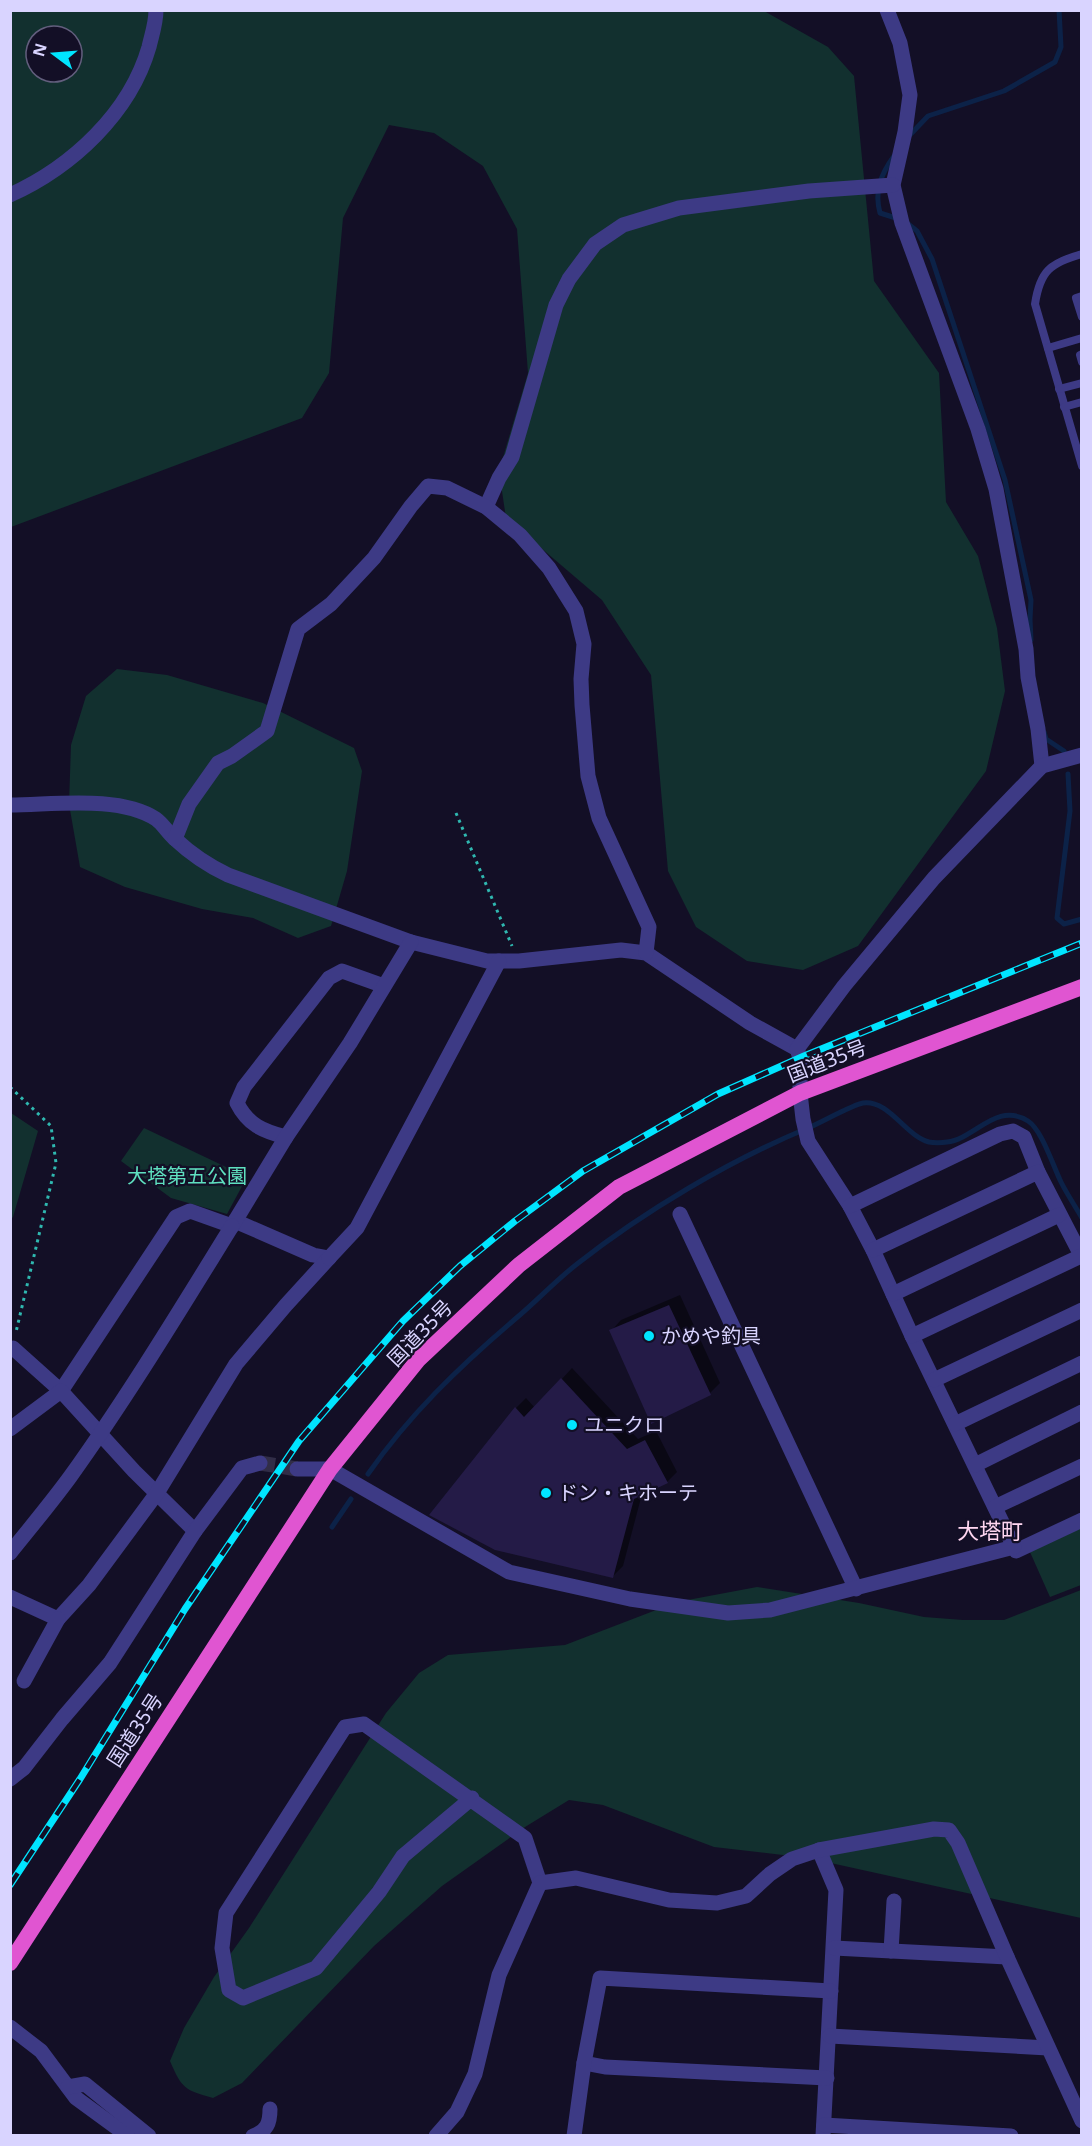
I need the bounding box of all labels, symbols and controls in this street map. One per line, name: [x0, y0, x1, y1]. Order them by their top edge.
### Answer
north arrow: [24, 24, 84, 84]
text: N: [27, 41, 52, 59]
street label: 国道35号: [783, 1033, 870, 1088]
park label: 大塔第五公園: [127, 1162, 247, 1189]
street label: 国道35号: [381, 1293, 458, 1372]
place label: かめや釣具: [661, 1322, 761, 1349]
marker: かめや釣具: [642, 1329, 656, 1343]
place label: ユニクロ: [584, 1411, 664, 1438]
marker: ユニクロ: [565, 1418, 579, 1432]
place label: ドン・キホーテ: [558, 1479, 698, 1506]
marker: ドン・キホーテ: [539, 1486, 553, 1500]
district label: 大塔町: [957, 1515, 1023, 1545]
street label: 国道35号: [101, 1688, 168, 1772]

